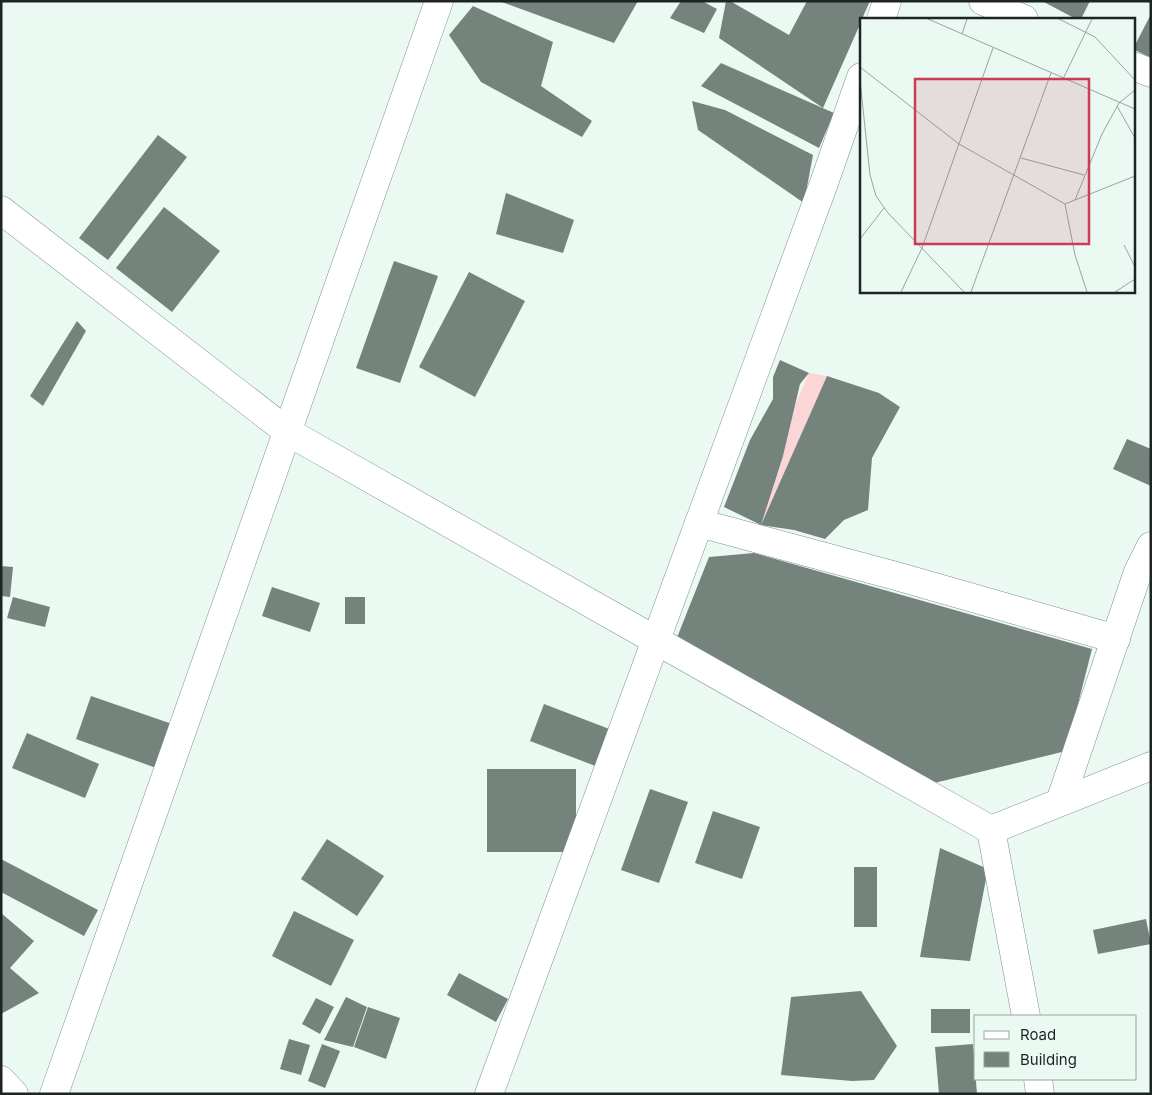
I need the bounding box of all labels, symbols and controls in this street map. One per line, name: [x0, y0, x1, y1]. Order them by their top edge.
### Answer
inset map: [860, 18, 1134, 292]
legend: [974, 1015, 1137, 1080]
text: Road: [1020, 1025, 1056, 1044]
text: Building: [1020, 1050, 1077, 1069]

